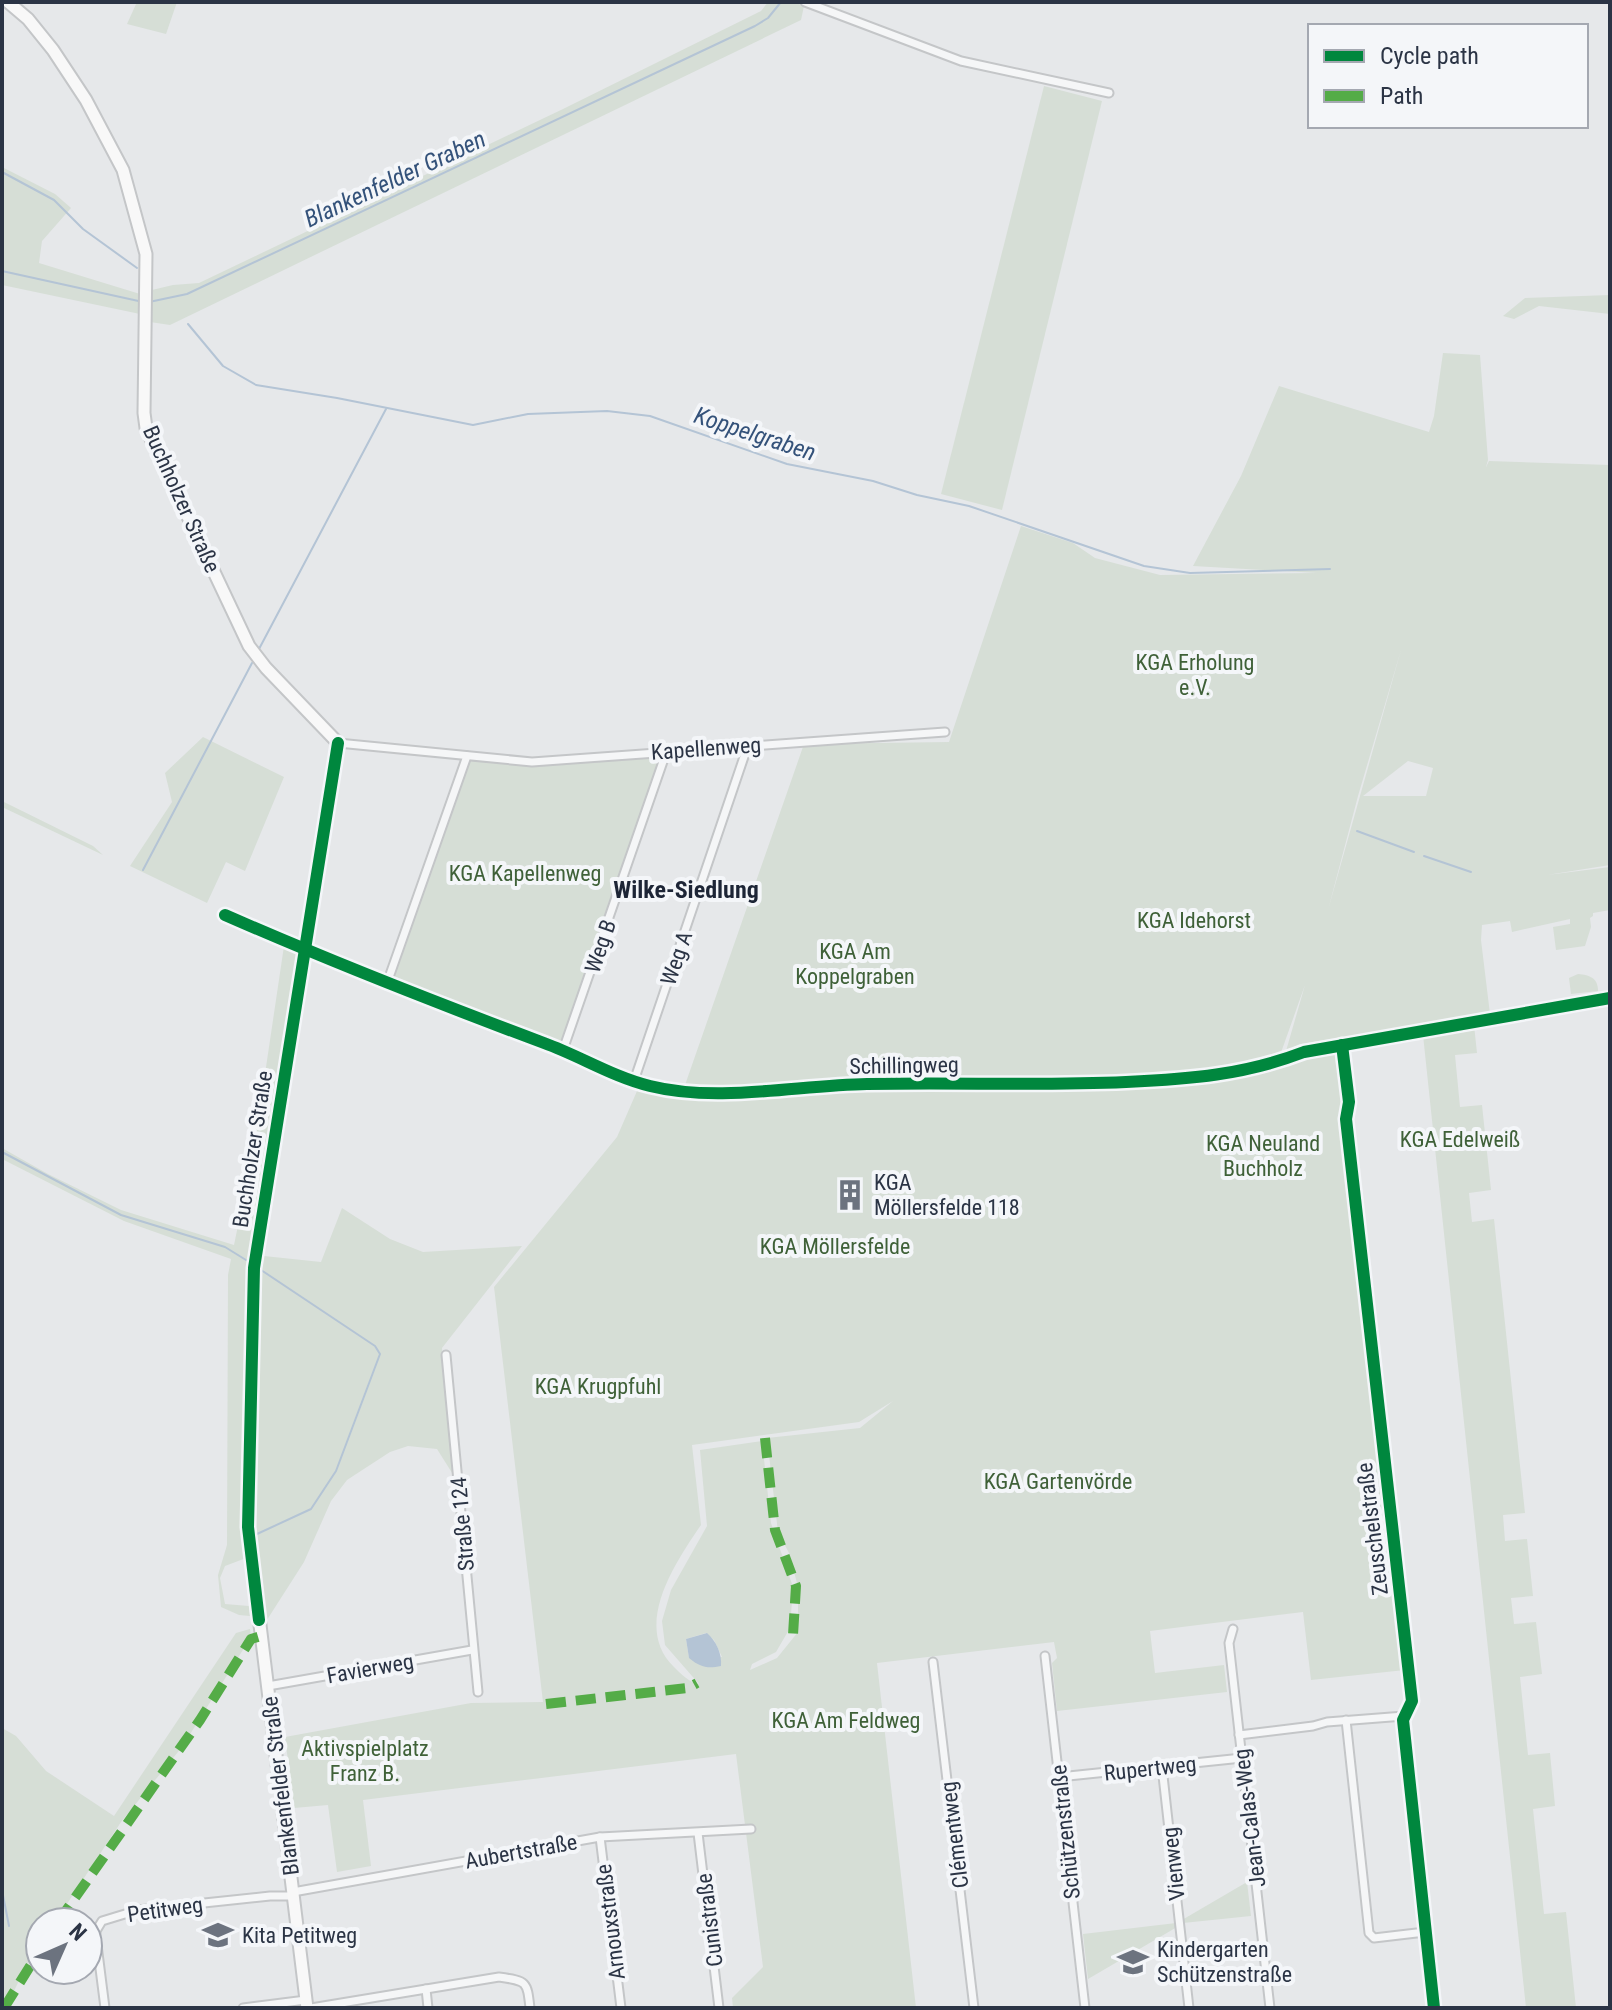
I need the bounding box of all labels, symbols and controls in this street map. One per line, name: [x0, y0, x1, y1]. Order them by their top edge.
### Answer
legend: [1308, 24, 1588, 128]
text: Cycle path: [1380, 42, 1479, 70]
text: Path: [1380, 82, 1423, 110]
water label: Blankenfelder Graben: [300, 125, 490, 233]
water label: Koppelgraben: [691, 401, 819, 467]
street label: Buchholzer Straße: [138, 422, 225, 577]
park label: KGA Erholung e.V.: [1136, 650, 1254, 700]
street label: Kapellenweg: [650, 732, 762, 765]
park label: KGA Kapellenweg: [449, 861, 601, 886]
district label: Wilke-Siedlung: [613, 876, 759, 904]
park label: KGA Idehorst: [1137, 908, 1251, 933]
street label: Weg B: [580, 916, 621, 976]
street label: Weg A: [656, 928, 697, 988]
park label: KGA Am Koppelgraben: [795, 939, 915, 989]
street label: Schillingweg: [849, 1052, 959, 1079]
street label: Buchholzer Straße: [228, 1069, 277, 1229]
park label: KGA Edelweiß: [1400, 1127, 1520, 1152]
park label: KGA Neuland Buchholz: [1206, 1131, 1320, 1181]
place label: KGA Möllersfelde 118: [874, 1170, 1020, 1220]
building icon: KGA Möllersfelde 118: [833, 1178, 867, 1212]
park label: KGA Möllersfelde: [760, 1234, 910, 1259]
park label: KGA Krugpfuhl: [535, 1374, 661, 1399]
street label: Zeuschelstraße: [1352, 1461, 1393, 1597]
park label: KGA Gartenvörde: [984, 1469, 1132, 1494]
street label: Straße 124: [446, 1476, 479, 1572]
street label: Favierweg: [325, 1649, 415, 1688]
street label: Blankenfelder Straße: [257, 1695, 304, 1877]
park label: KGA Am Feldweg: [772, 1708, 920, 1733]
park label: Aktivspielplatz Franz B.: [301, 1736, 429, 1786]
street label: Jean-Calas-Weg: [1229, 1747, 1270, 1889]
street label: Rupertweg: [1103, 1751, 1197, 1786]
street label: Schützenstraße: [1046, 1764, 1085, 1900]
street label: Clémentweg: [936, 1780, 973, 1890]
street label: Vienweg: [1157, 1826, 1190, 1902]
street label: Aubertstraße: [463, 1829, 579, 1874]
street label: Arnouxstraße: [591, 1863, 630, 1981]
street label: Cunistraße: [691, 1872, 728, 1968]
street label: Petitweg: [126, 1892, 204, 1927]
north arrow: [24, 1906, 104, 1986]
school or university icon: Kita Petitweg: [201, 1918, 235, 1952]
text: N: [64, 1919, 91, 1946]
place label: Kita Petitweg: [242, 1923, 357, 1948]
place label: Kindergarten Schützenstraße: [1157, 1937, 1292, 1987]
school or university icon: Kindergarten Schützenstraße: [1116, 1945, 1150, 1979]

